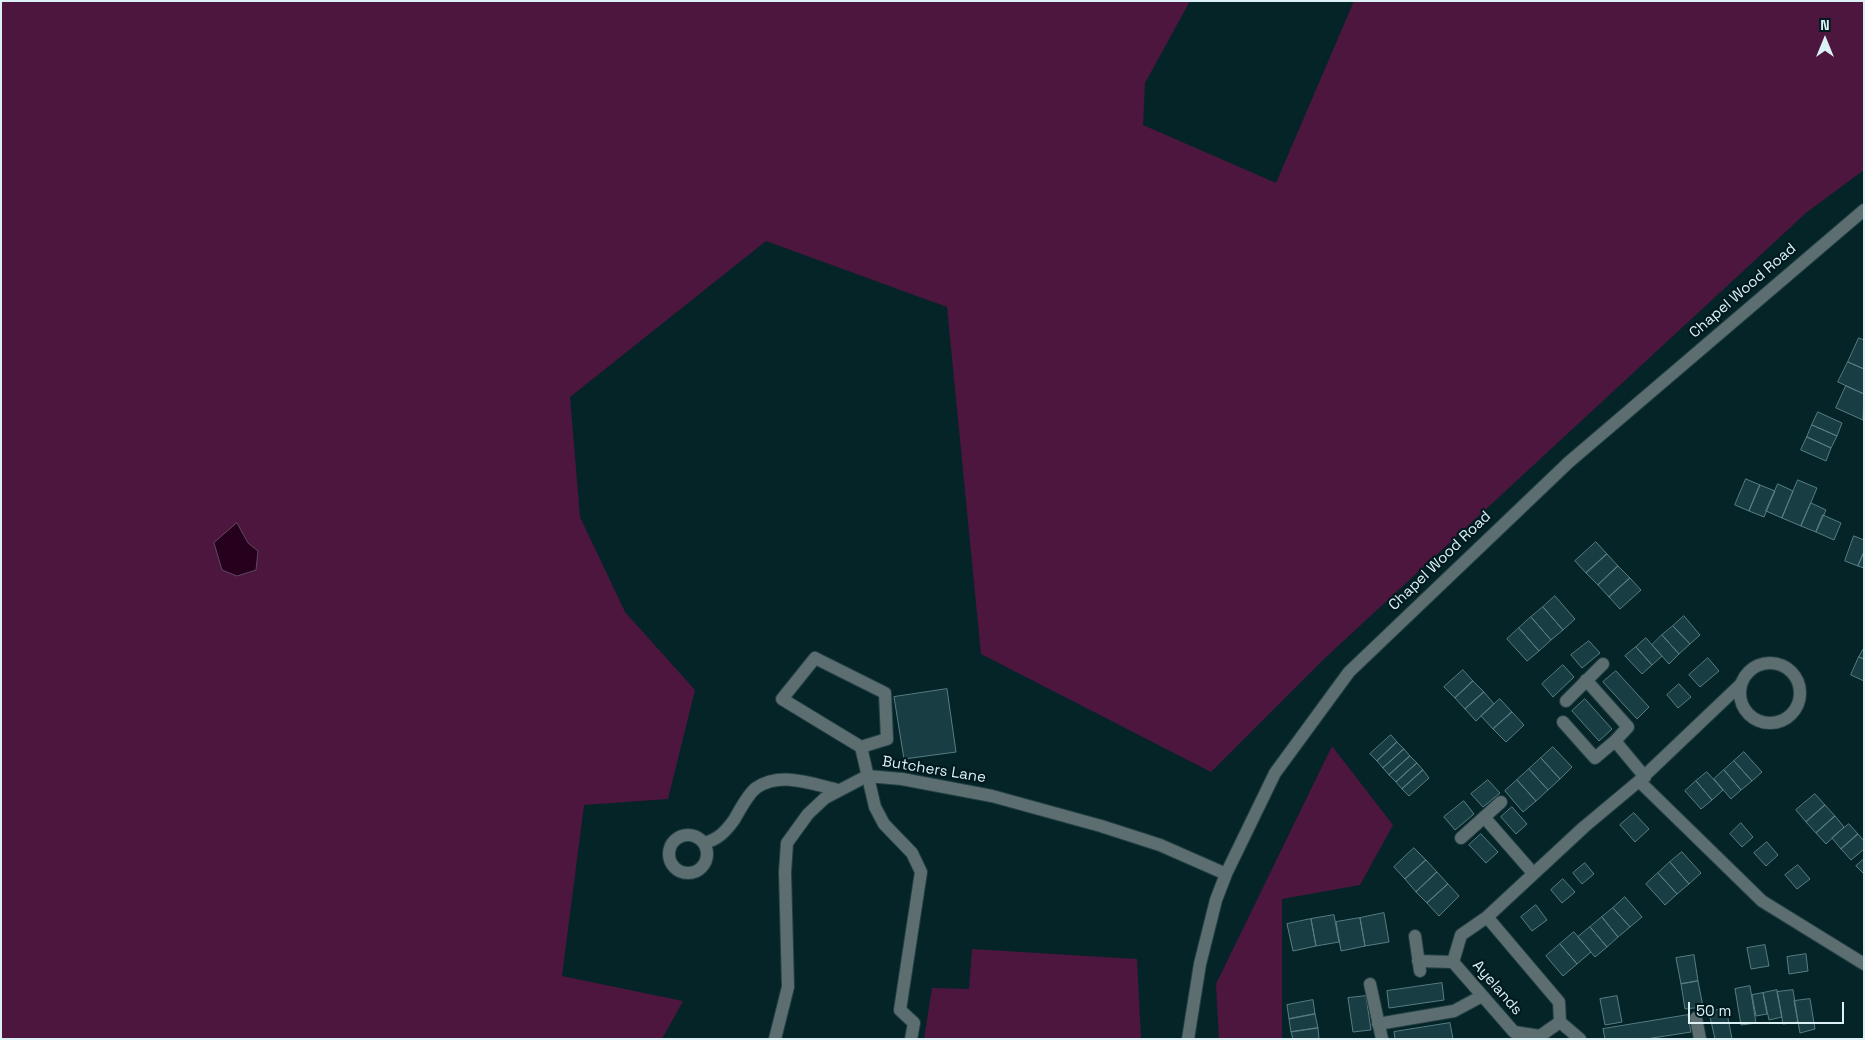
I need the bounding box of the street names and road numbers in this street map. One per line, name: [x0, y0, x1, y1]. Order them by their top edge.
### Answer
street label: Chapel Wood Road: [1686, 240, 1800, 342]
street label: Chapel Wood Road: [1385, 508, 1495, 614]
street label: Butchers Lane: [881, 753, 987, 787]
street label: Ayelands: [1468, 957, 1526, 1019]

